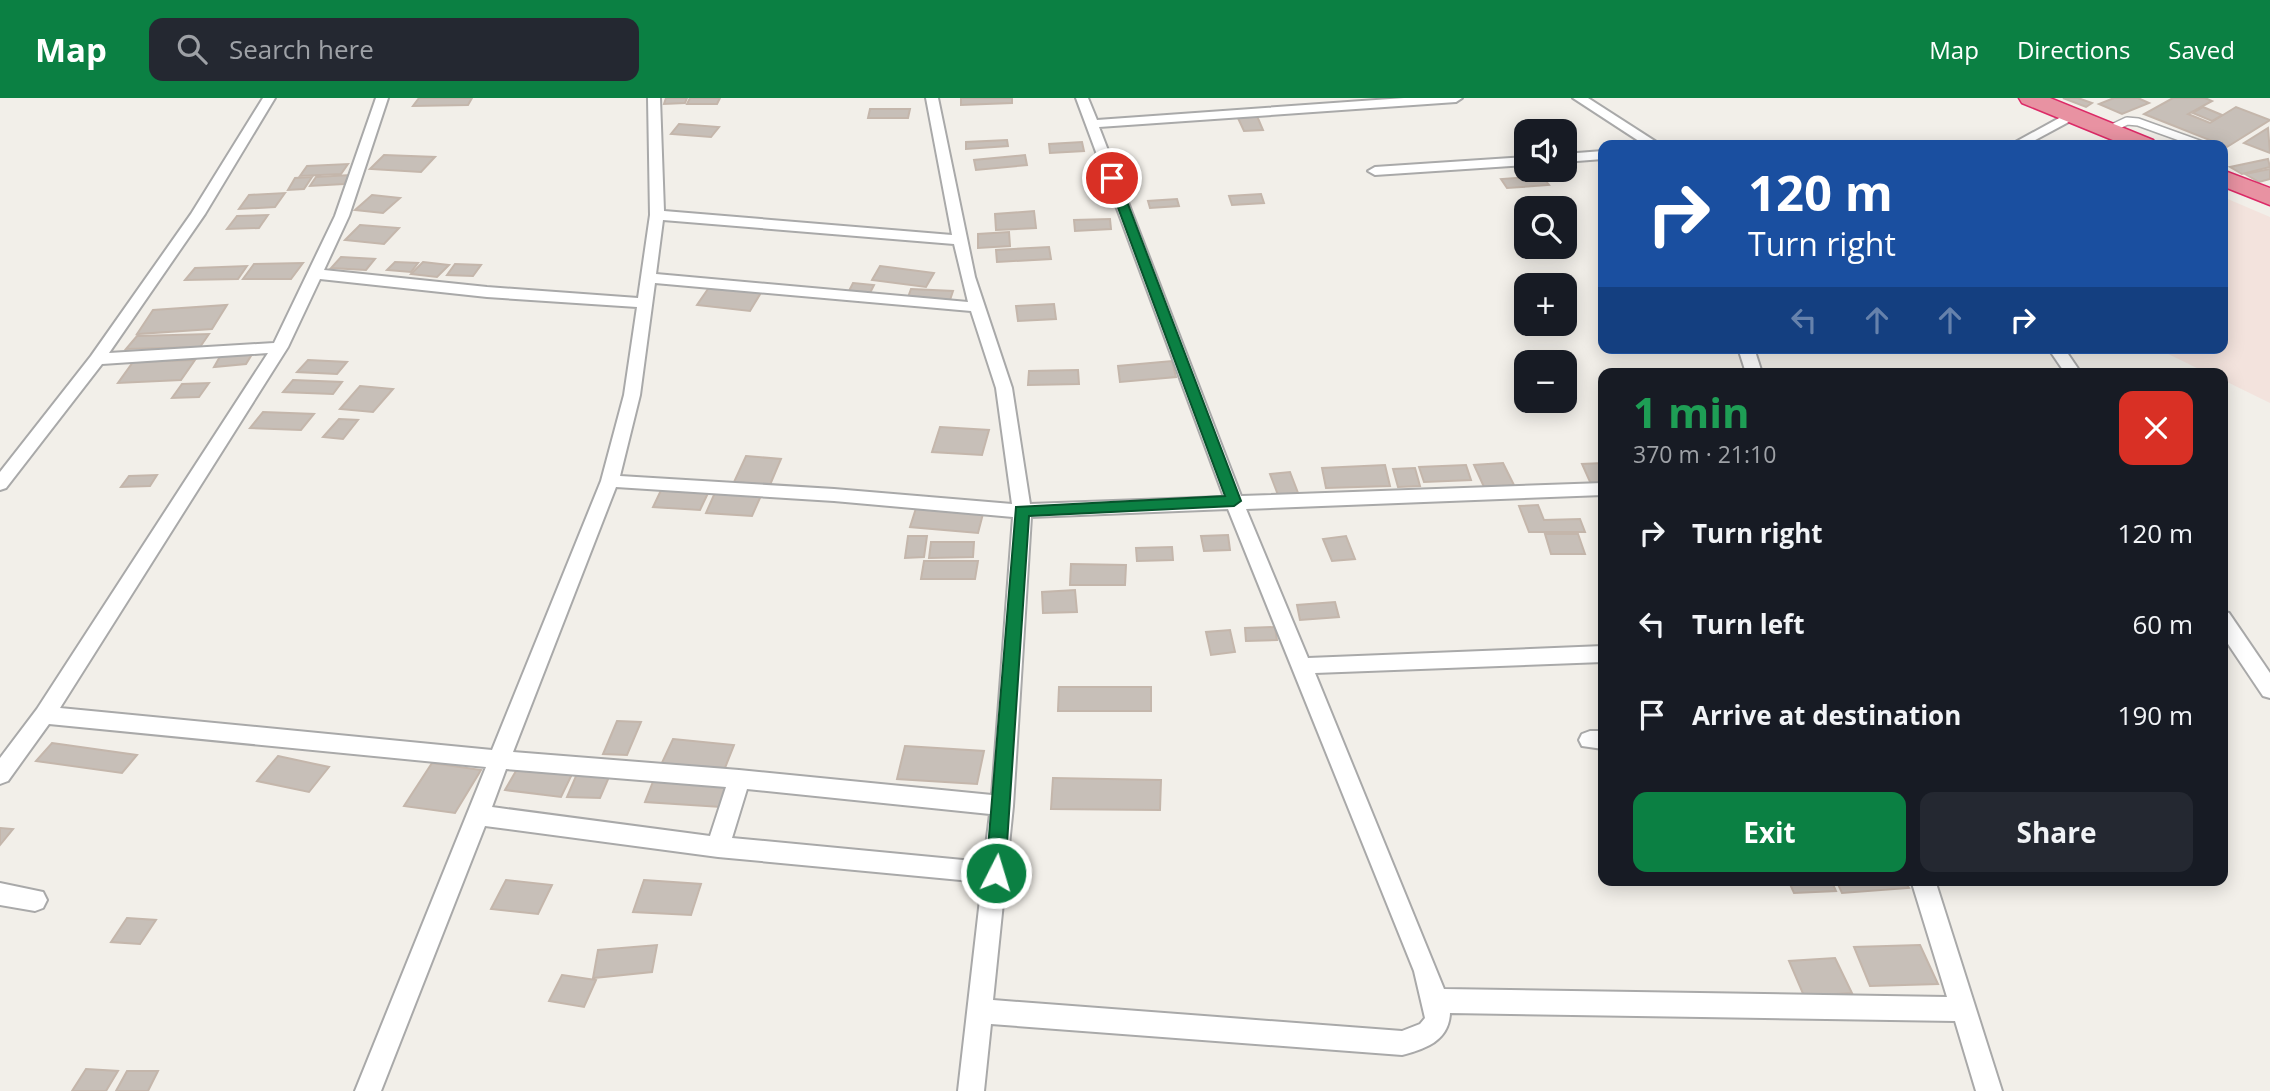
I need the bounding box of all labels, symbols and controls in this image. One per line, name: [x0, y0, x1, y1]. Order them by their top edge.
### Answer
search box: [149, 18, 639, 81]
text: Map: [35, 27, 107, 72]
icon: search: [173, 30, 211, 68]
text: Search here: [229, 31, 374, 67]
text: Map: [1929, 33, 1979, 66]
text: Directions: [2017, 33, 2130, 66]
text: Saved: [2168, 33, 2235, 66]
map controls: [1514, 119, 1577, 413]
button: sound: [1514, 119, 1577, 182]
pin: [1082, 148, 1142, 208]
icon: arrive: [1093, 159, 1131, 197]
text: 120 m: [1748, 159, 1893, 225]
icon: right: [1633, 168, 1724, 259]
button: search: [1514, 196, 1577, 259]
text: Turn right: [1748, 222, 1896, 265]
button: +: [1514, 273, 1577, 336]
icon: left: [1785, 301, 1823, 339]
icon: ahead: [1858, 301, 1896, 339]
icon: ahead: [1931, 301, 1969, 339]
icon: right: [2004, 301, 2042, 339]
button: −: [1514, 350, 1577, 413]
text: 1 min: [1633, 383, 1750, 440]
button: close: [2119, 391, 2193, 465]
text: 370 m · 21:10: [1633, 438, 1776, 470]
icon: right: [1633, 514, 1671, 552]
text: Turn right: [1692, 515, 1823, 551]
text: 120 m: [2118, 515, 2193, 551]
icon: left: [1633, 605, 1671, 643]
text: Turn left: [1692, 606, 1804, 642]
text: 60 m: [2132, 606, 2193, 642]
icon: arrive: [1633, 696, 1671, 734]
text: Arrive at destination: [1692, 697, 1961, 733]
text: 190 m: [2118, 697, 2193, 733]
button: Exit: [1633, 792, 1906, 872]
button: Share: [1920, 792, 2193, 872]
position arrow: [959, 836, 1033, 910]

